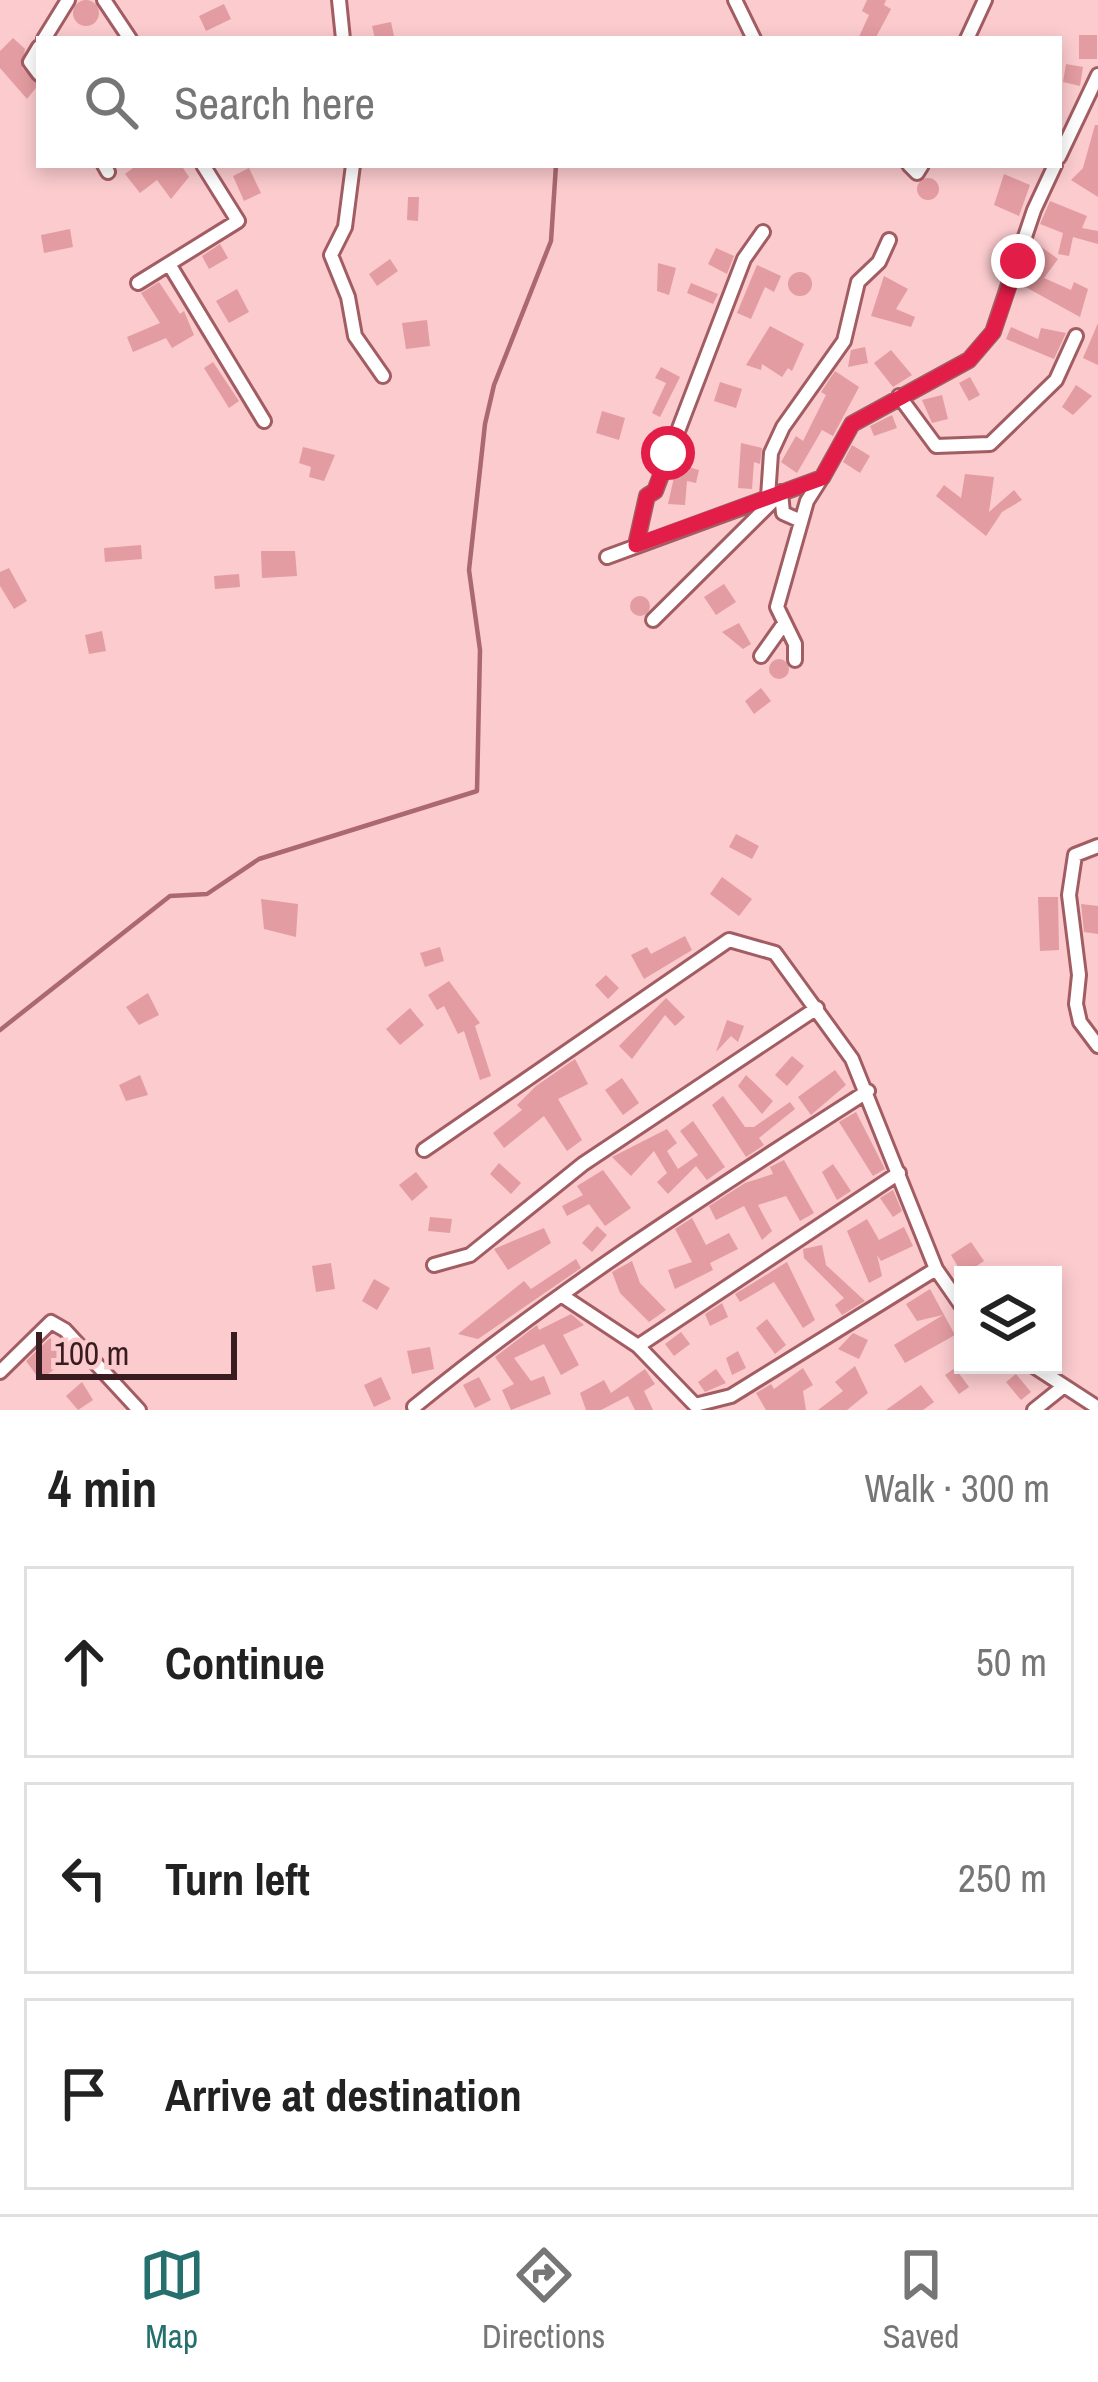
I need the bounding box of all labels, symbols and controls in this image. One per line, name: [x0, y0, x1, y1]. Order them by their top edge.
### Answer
search box: [36, 36, 1062, 168]
icon: search: [78, 69, 144, 135]
text: Search here: [174, 72, 375, 133]
route end: [991, 234, 1045, 288]
route start: [641, 426, 695, 480]
map controls: [954, 1266, 1062, 1374]
button: layers: [954, 1266, 1062, 1374]
scale bar: [36, 1326, 237, 1379]
text: 100 m: [54, 1331, 129, 1375]
text: 4 min: [48, 1454, 157, 1523]
text: Walk · 300 m: [865, 1462, 1050, 1514]
icon: ahead: [51, 1629, 117, 1695]
text: Continue: [165, 1632, 325, 1693]
text: 50 m: [976, 1636, 1047, 1688]
icon: left: [51, 1845, 117, 1911]
text: Turn left: [165, 1848, 310, 1909]
text: 250 m: [958, 1852, 1047, 1904]
icon: arrive: [51, 2061, 117, 2127]
text: Arrive at destination: [165, 2064, 522, 2125]
tab: Map: [139, 2242, 205, 2358]
tab: Directions: [482, 2242, 605, 2358]
tab: Saved: [883, 2242, 959, 2358]

